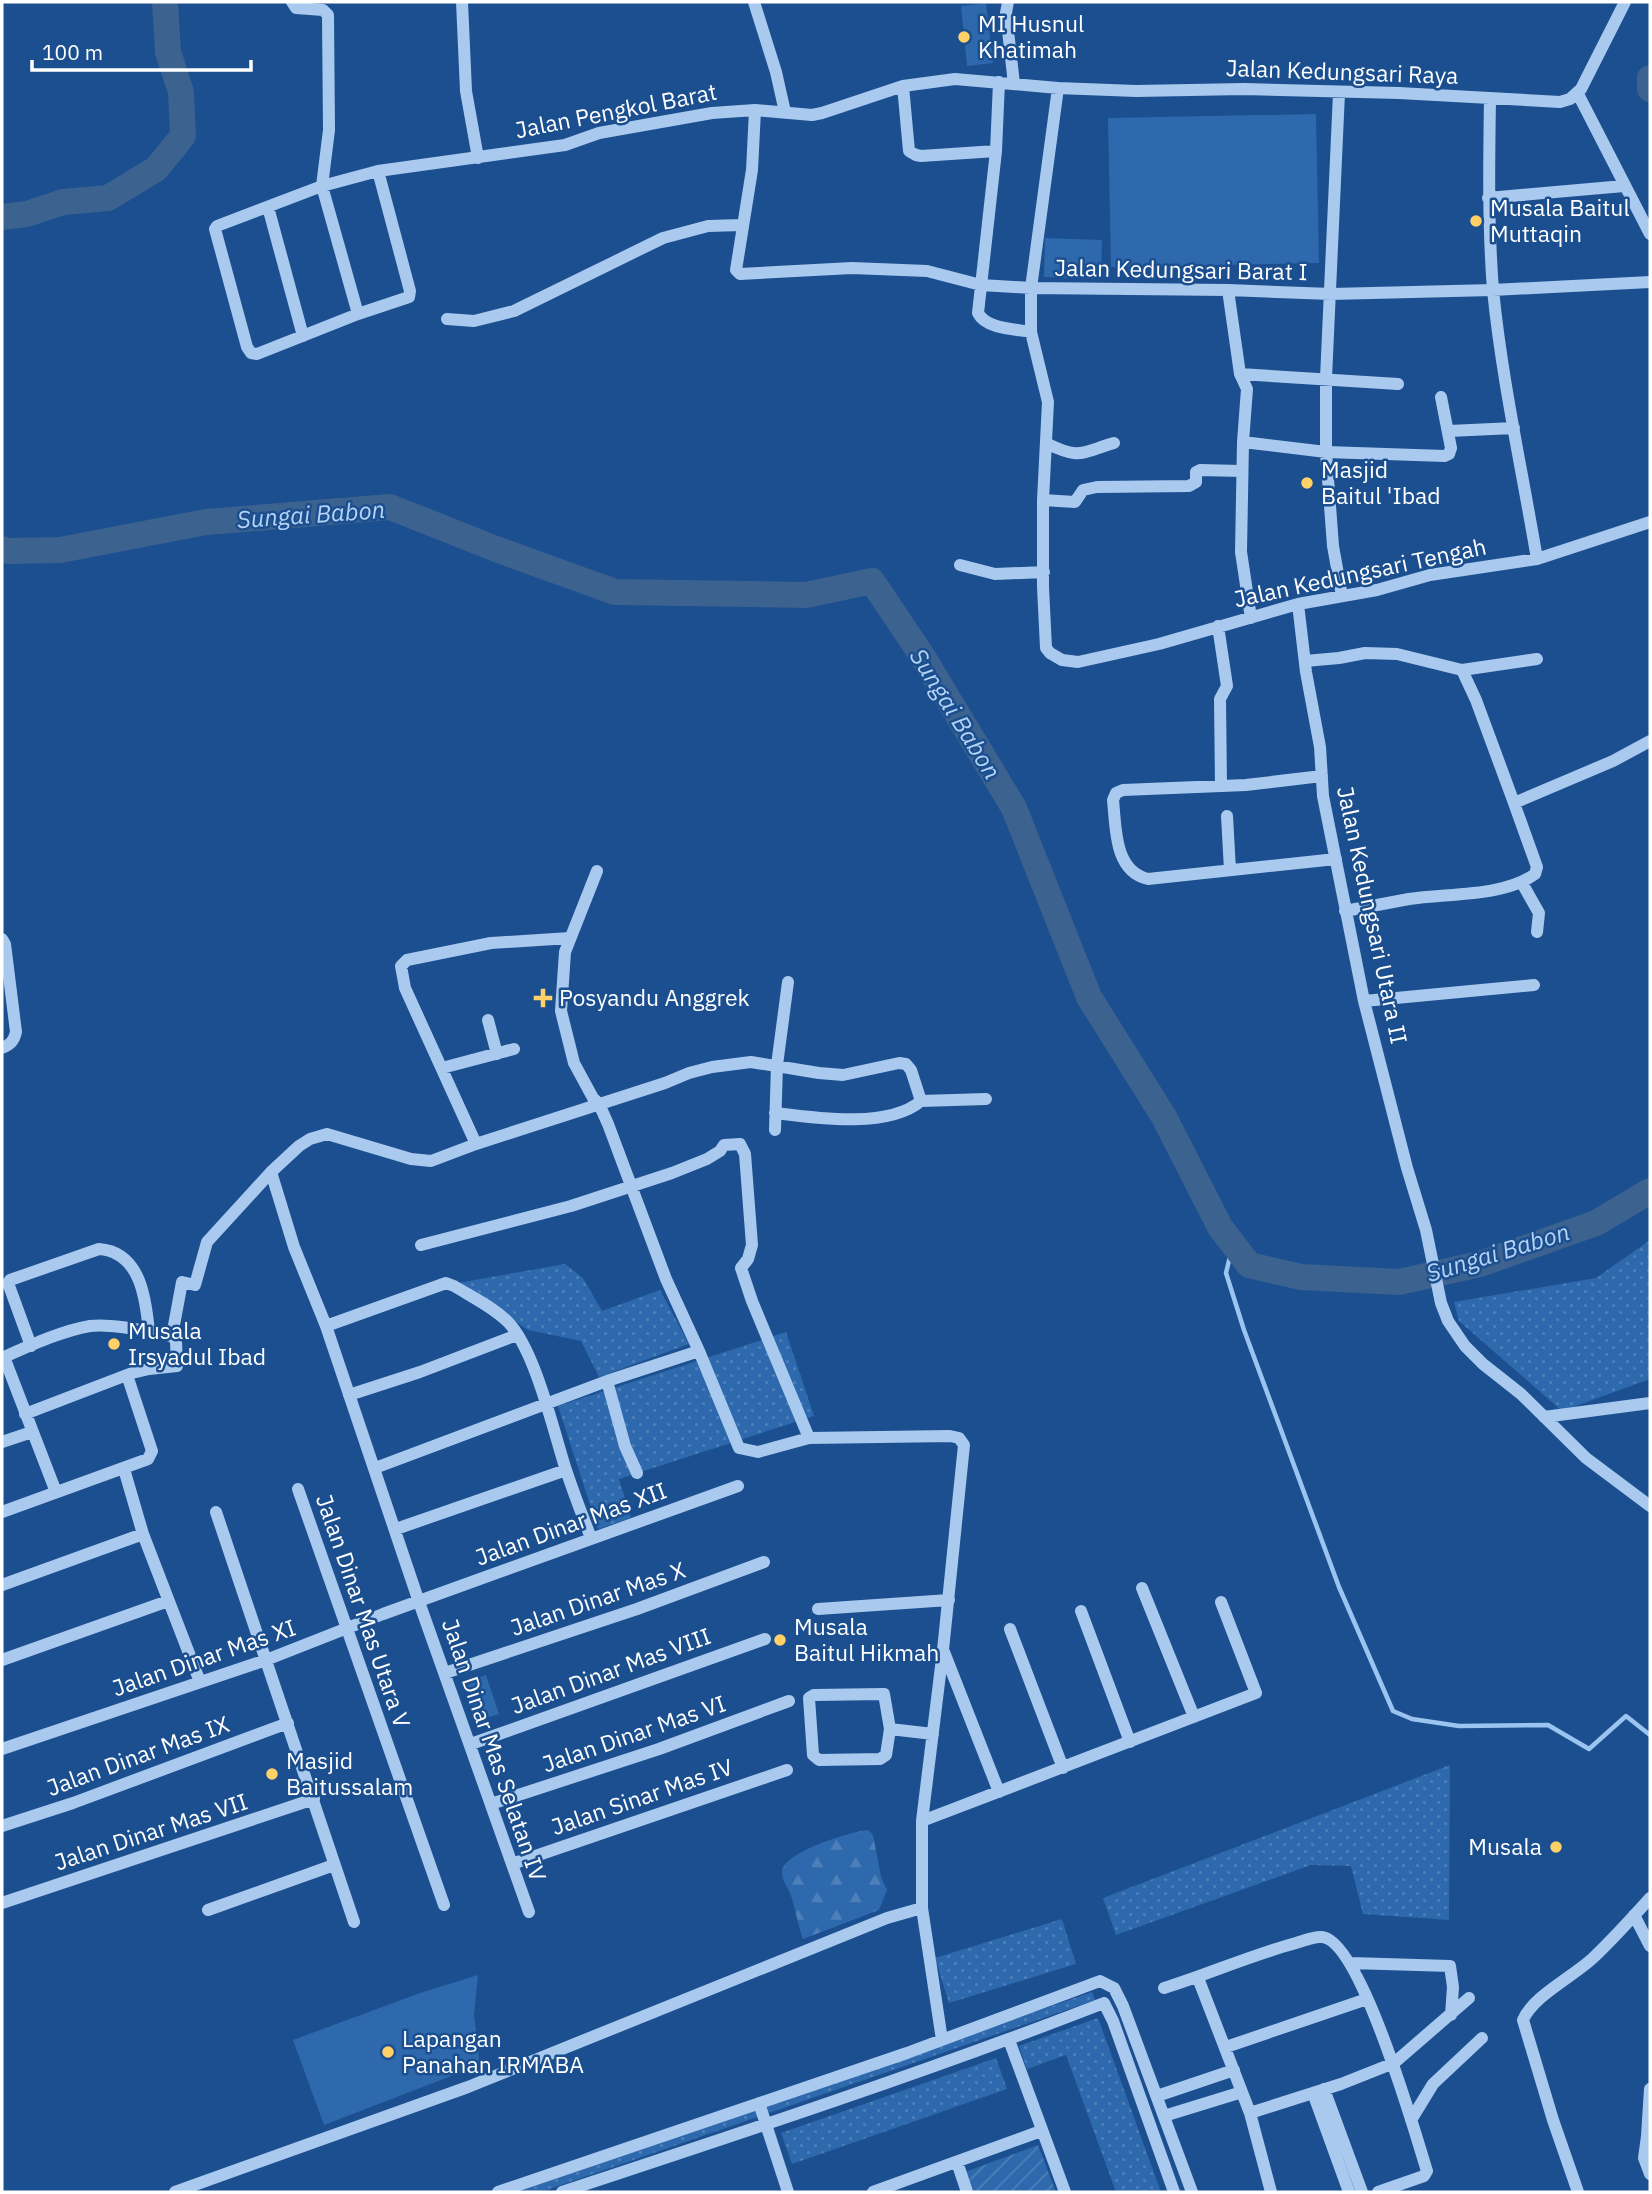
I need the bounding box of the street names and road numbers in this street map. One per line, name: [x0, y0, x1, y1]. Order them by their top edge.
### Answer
street label: Jalan Kedungsari Raya: [1225, 52, 1459, 90]
street label: Jalan Pengkol Barat: [512, 76, 719, 144]
street label: Jalan Kedungsari Barat I: [1054, 252, 1308, 286]
street label: Jalan Kedungsari Tengah: [1231, 531, 1489, 613]
street label: Jalan Kedungsari Utara II: [1331, 783, 1415, 1046]
street label: Jalan Dinar Mas XII: [471, 1475, 670, 1572]
street label: Jalan Dinar Mas Utara V: [310, 1490, 418, 1731]
street label: Jalan Dinar Mas X: [506, 1554, 689, 1642]
street label: Jalan Dinar Mas XI: [108, 1612, 299, 1703]
street label: Jalan Dinar Mas Selatan IV: [436, 1614, 554, 1885]
street label: Jalan Dinar Mas VIII: [507, 1620, 715, 1720]
street label: Jalan Dinar Mas VI: [538, 1688, 729, 1779]
street label: Jalan Dinar Mas IX: [42, 1708, 233, 1802]
street label: Jalan Sinar Mas IV: [547, 1751, 736, 1841]
street label: Jalan Dinar Mas VII: [50, 1786, 251, 1876]

